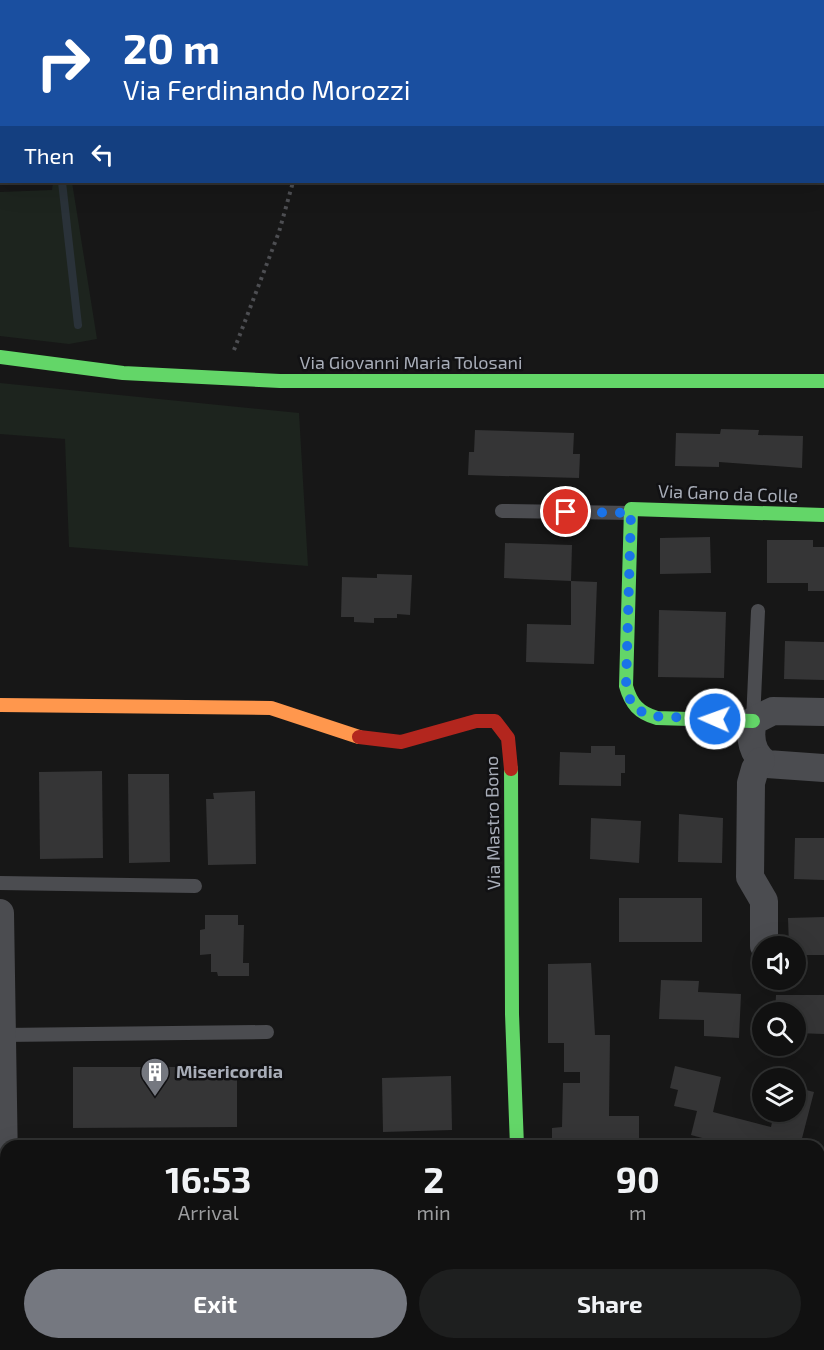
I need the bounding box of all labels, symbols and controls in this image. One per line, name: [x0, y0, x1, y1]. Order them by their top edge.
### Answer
text: 20 m: [123, 22, 220, 72]
icon: right: [24, 24, 102, 102]
text: Via Ferdinando Morozzi: [123, 73, 410, 105]
icon: left: [86, 138, 119, 171]
text: Then: [24, 142, 74, 168]
street label: Via Giovanni Maria Tolosani: [300, 351, 522, 373]
street label: Via Gano da Colle: [658, 480, 799, 506]
pin: [540, 486, 591, 537]
icon: arrive: [549, 495, 582, 528]
position arrow: [683, 687, 747, 751]
street label: Via Mastro Bono: [480, 756, 504, 890]
map controls: [752, 936, 806, 1122]
button: sound: [752, 936, 806, 990]
button: search: [752, 1002, 806, 1056]
building icon: Misericordia: [139, 1056, 171, 1098]
place label: Misericordia: [176, 1060, 283, 1082]
button: layers: [752, 1068, 806, 1122]
text: 16:53: [165, 1157, 251, 1200]
text: 2: [423, 1157, 444, 1200]
text: 90: [616, 1157, 660, 1200]
text: Arrival: [178, 1200, 239, 1224]
text: min: [417, 1200, 451, 1224]
text: m: [629, 1200, 647, 1224]
button: Exit: [24, 1269, 407, 1338]
button: Share: [419, 1269, 801, 1338]

